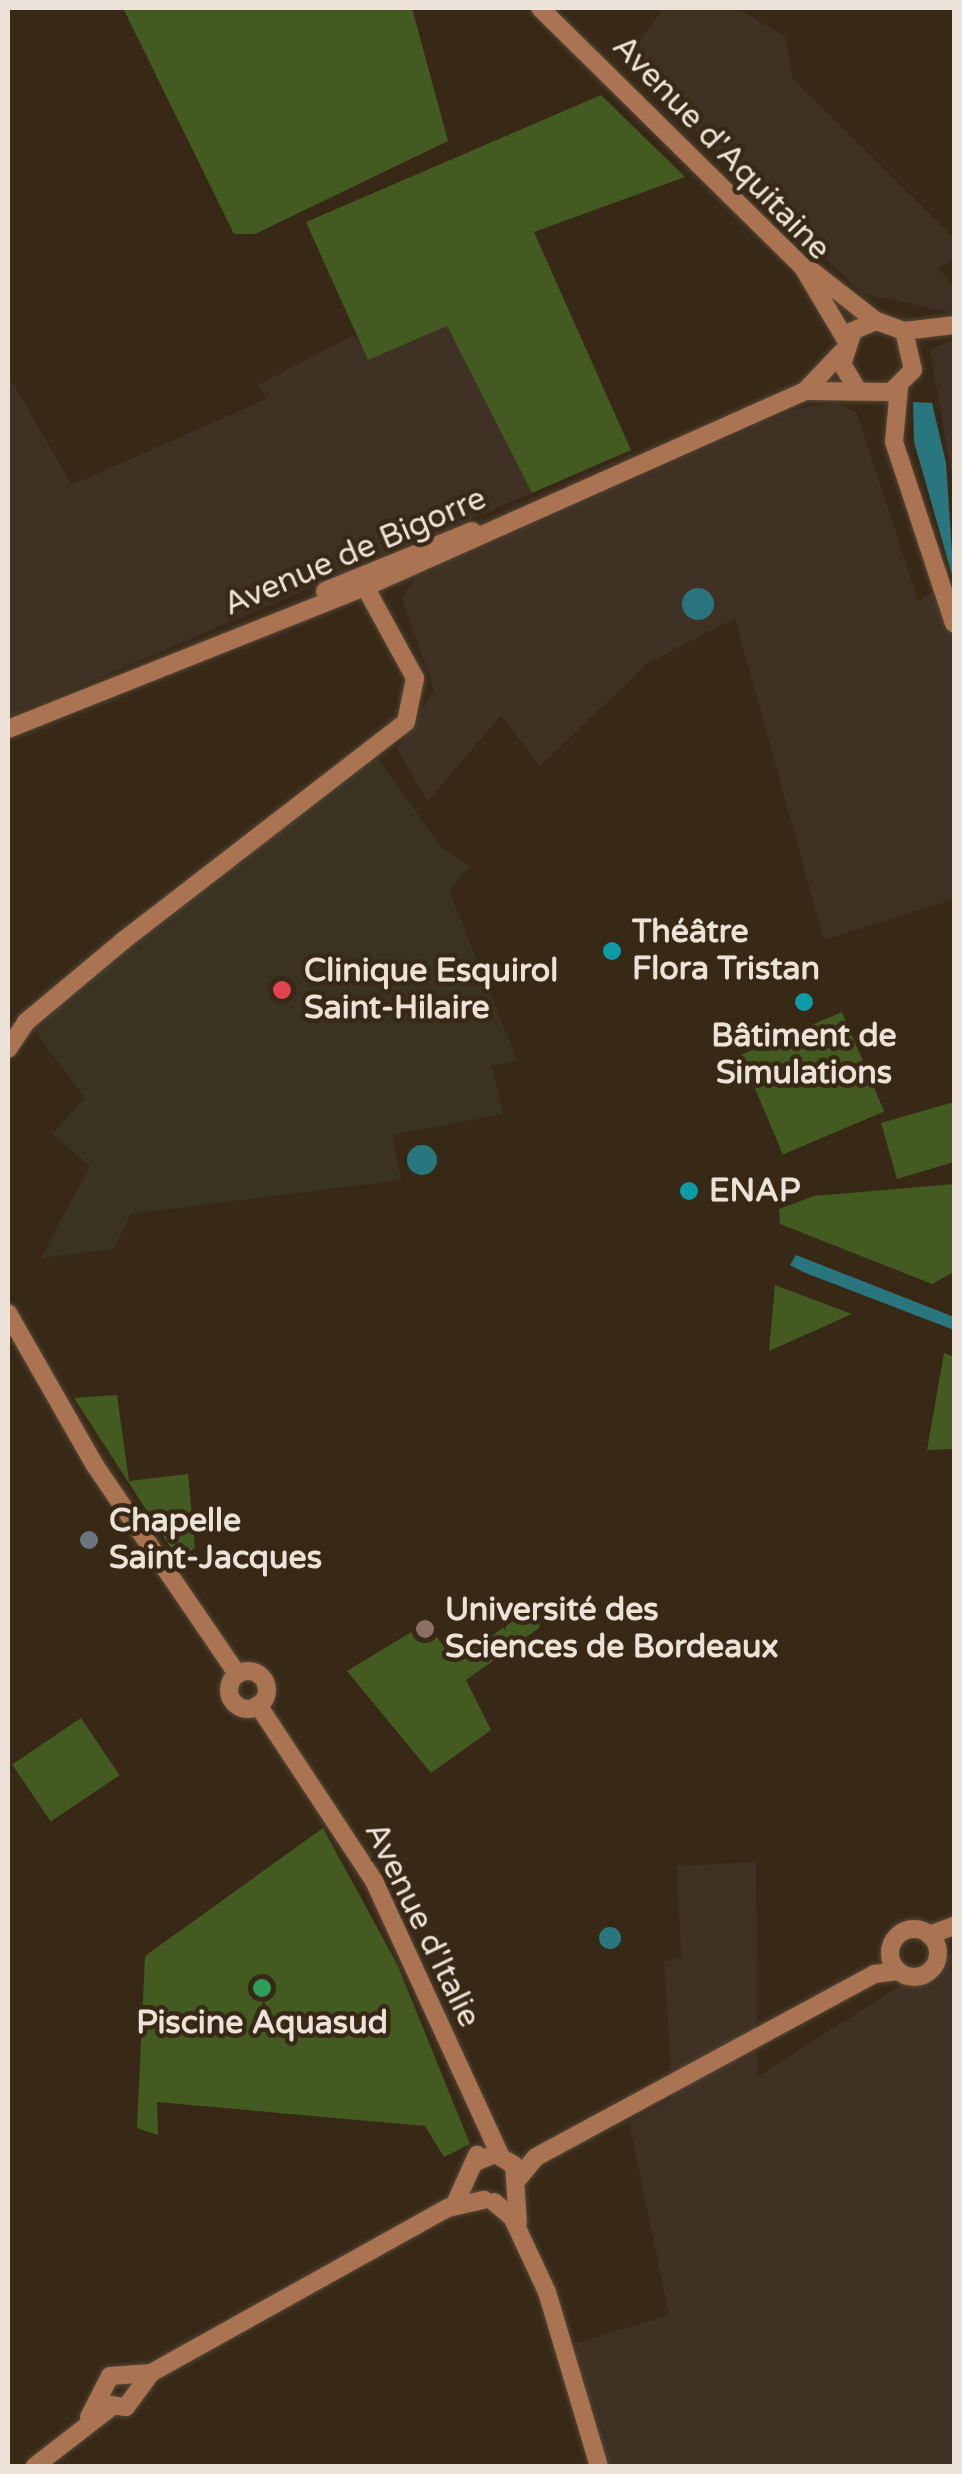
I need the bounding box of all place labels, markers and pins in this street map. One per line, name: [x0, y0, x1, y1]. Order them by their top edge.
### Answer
place label: Théâtre Flora Tristan: [632, 914, 820, 989]
marker: Théâtre Flora Tristan: [601, 940, 623, 962]
place label: Clinique Esquirol Saint-Hilaire: [304, 953, 558, 1028]
marker: Clinique Esquirol Saint-Hilaire: [269, 977, 295, 1003]
marker: Bâtiment de Simulations: [793, 991, 815, 1013]
place label: Bâtiment de Simulations: [711, 1018, 897, 1093]
place label: ENAP: [709, 1172, 800, 1210]
marker: ENAP: [678, 1180, 700, 1202]
place label: Chapelle Saint-Jacques: [109, 1503, 322, 1578]
marker: Chapelle Saint-Jacques: [78, 1529, 100, 1551]
place label: Université des Sciences de Bordeaux: [445, 1592, 778, 1667]
marker: Université des Sciences de Bordeaux: [414, 1618, 436, 1640]
marker: Piscine Aquasud: [251, 1977, 273, 1999]
place label: Piscine Aquasud: [136, 2004, 388, 2042]

